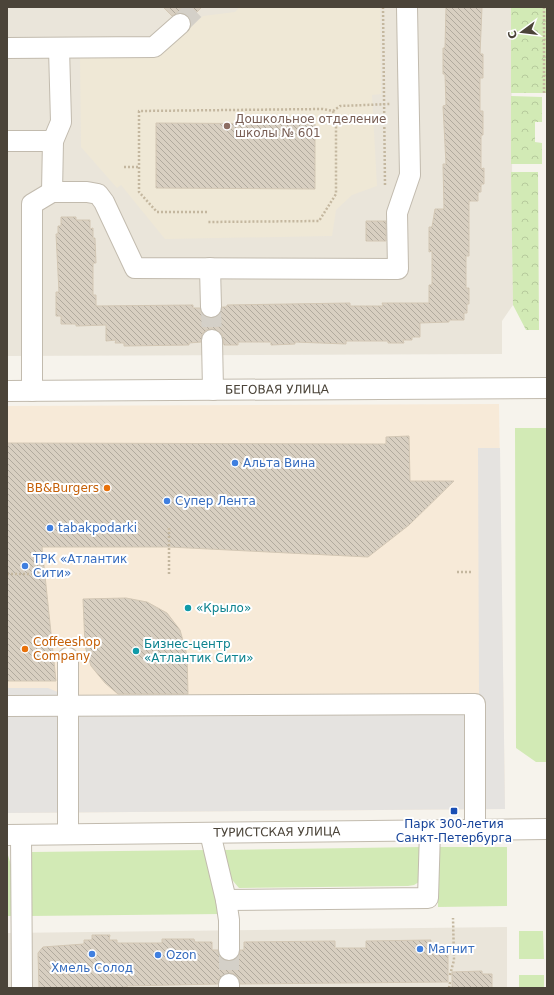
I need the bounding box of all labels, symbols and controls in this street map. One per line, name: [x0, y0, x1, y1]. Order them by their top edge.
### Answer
north arrow: [502, 12, 542, 52]
text: С: [505, 29, 520, 40]
place label: Дошкольное отделение школы № 601: [235, 112, 387, 140]
marker: Дошкольное отделение школы № 601: [222, 121, 232, 131]
street label: БЕГОВАЯ УЛИЦА: [225, 382, 330, 397]
place label: Альта Вина: [243, 456, 315, 470]
marker: Альта Вина: [230, 458, 240, 468]
place label: BB&Burgers: [26, 481, 99, 495]
marker: BB&Burgers: [102, 483, 112, 493]
place label: Супер Лента: [175, 494, 256, 508]
marker: Супер Лента: [162, 496, 172, 506]
place label: tabakpodarki: [58, 521, 137, 535]
marker: tabakpodarki: [45, 523, 55, 533]
place label: ТРК «Атлантик Сити»: [32, 552, 127, 580]
marker: ТРК «Атлантик Сити»: [20, 561, 30, 571]
place label: «Крыло»: [196, 601, 251, 615]
marker: «Крыло»: [183, 603, 193, 613]
place label: Coffeeshop Company: [33, 635, 101, 663]
place label: Бизнес-центр «Атлантик Сити»: [144, 637, 254, 665]
marker: Coffeeshop Company: [20, 644, 30, 654]
marker: Бизнес-центр «Атлантик Сити»: [131, 646, 141, 656]
marker: Парк 300-летия Санкт-Петербурга: [449, 806, 459, 816]
place label: Парк 300-летия Санкт-Петербурга: [396, 817, 512, 845]
street label: ТУРИСТСКАЯ УЛИЦА: [213, 824, 341, 840]
place label: Магнит: [428, 942, 475, 956]
marker: Магнит: [415, 944, 425, 954]
place label: Ozon: [166, 948, 197, 962]
marker: Хмель Солод: [87, 949, 97, 959]
marker: Ozon: [153, 950, 163, 960]
place label: Хмель Солод: [51, 961, 133, 975]

